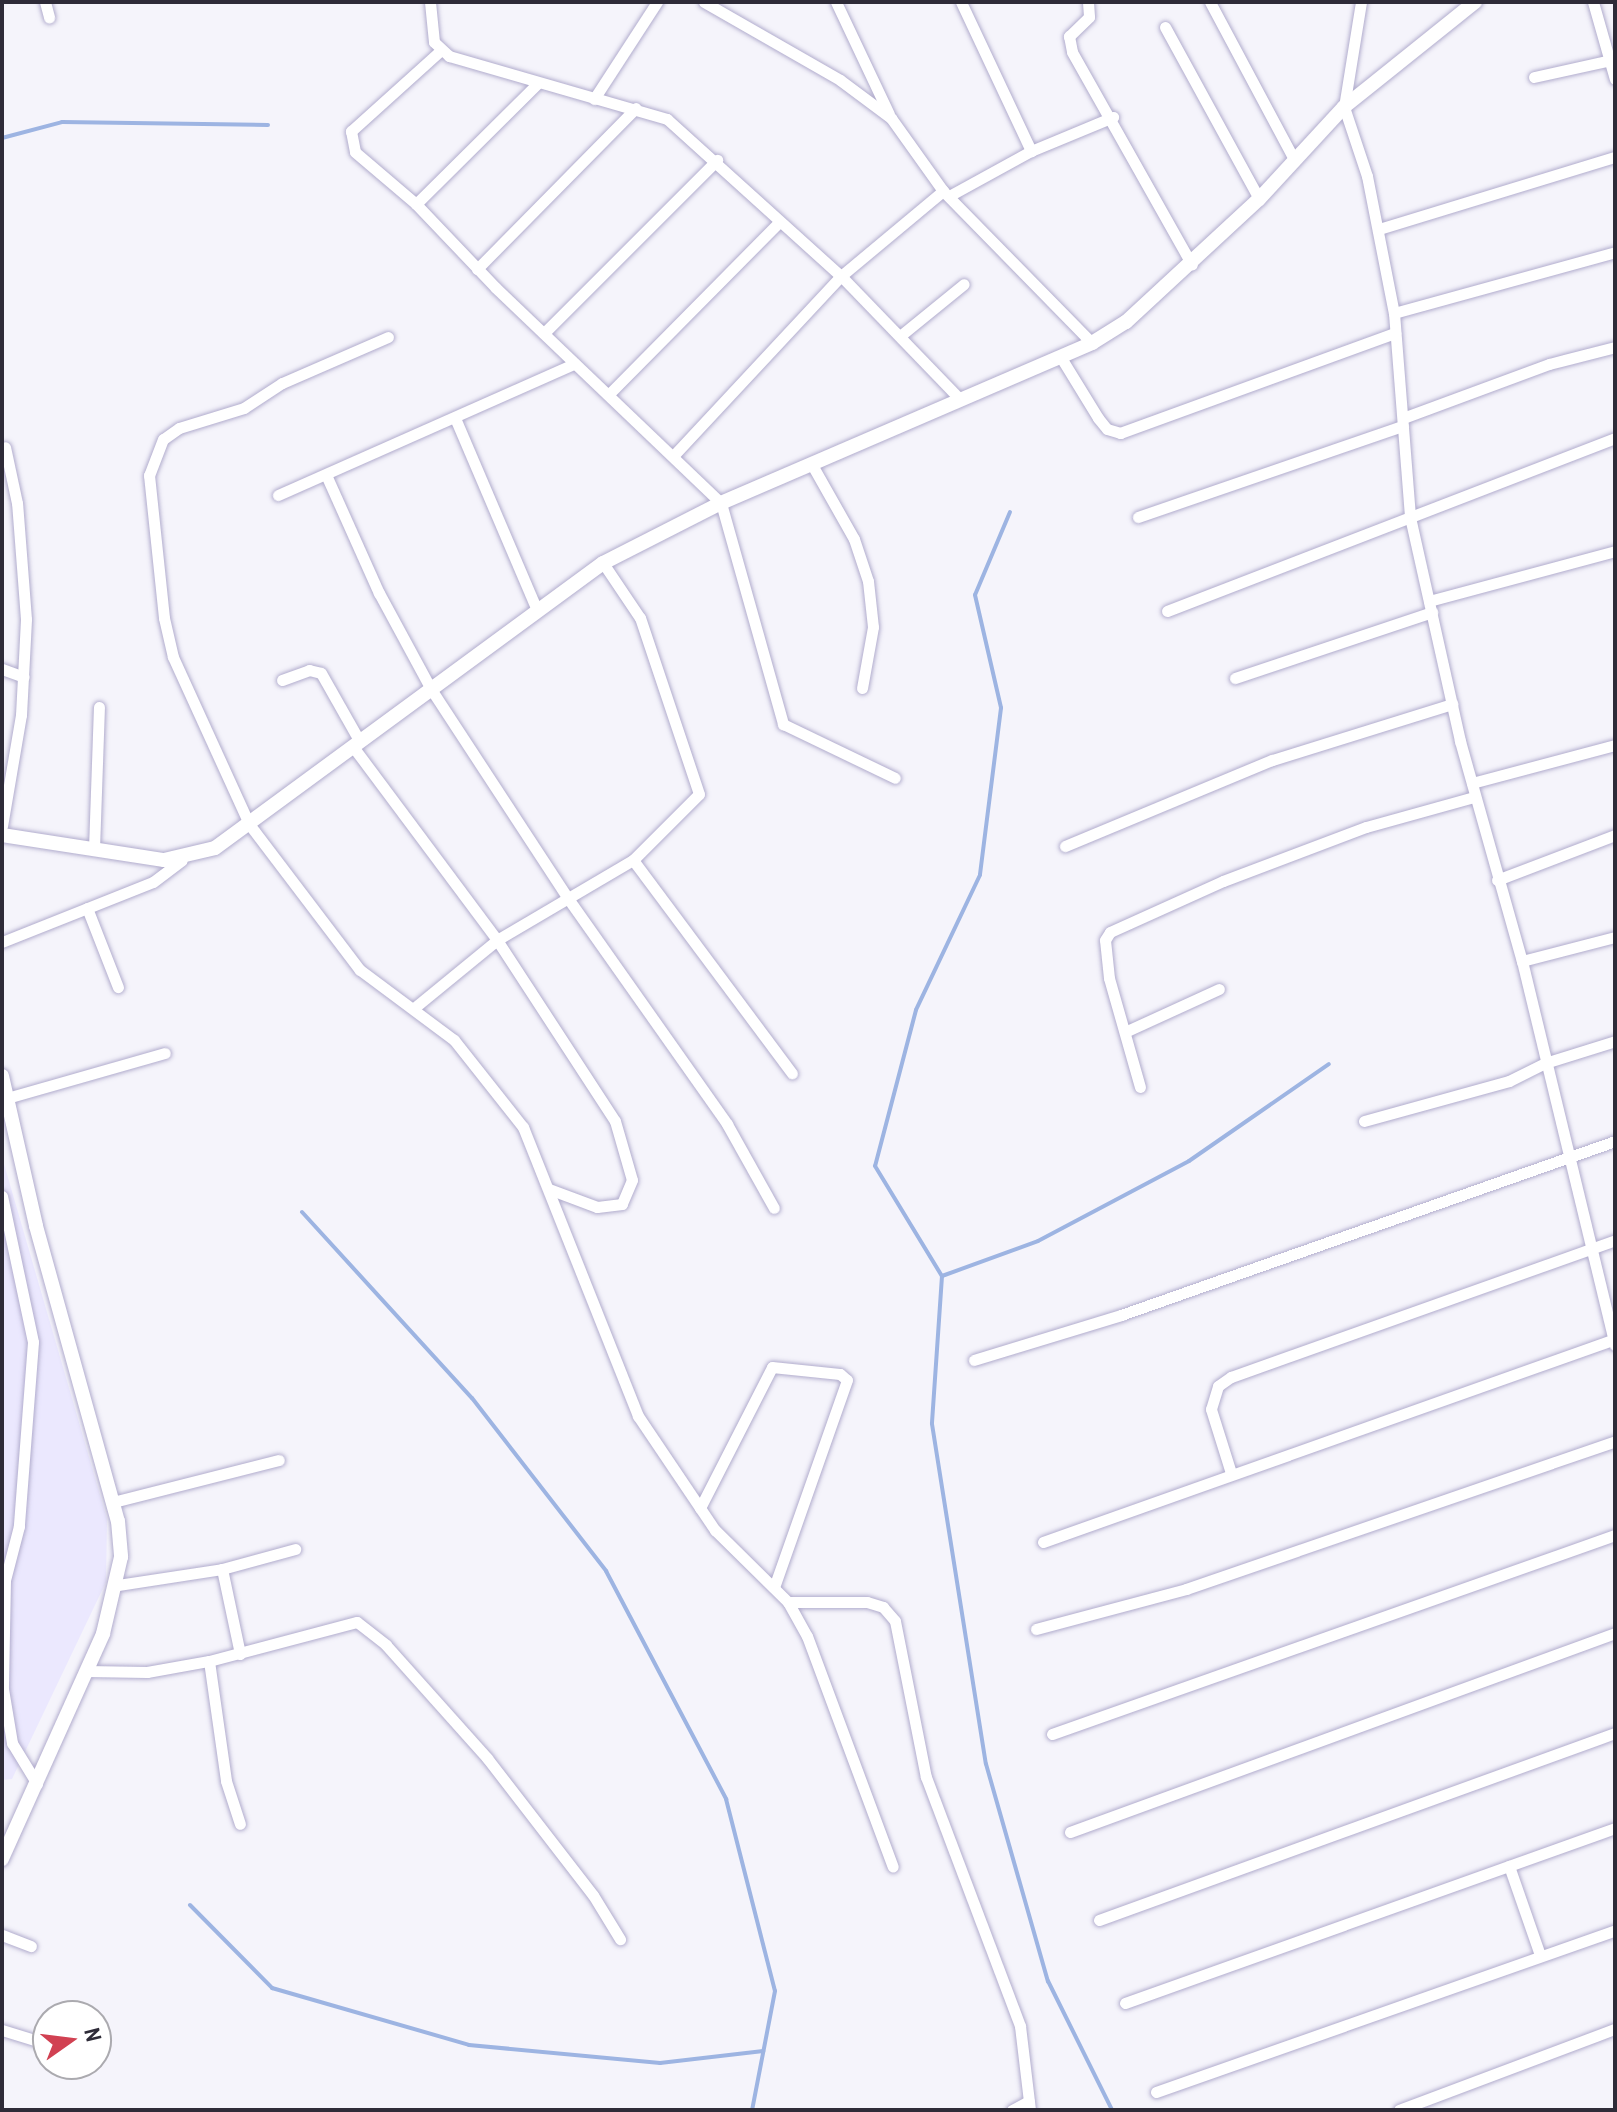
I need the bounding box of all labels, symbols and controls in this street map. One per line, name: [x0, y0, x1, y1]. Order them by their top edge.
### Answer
north arrow: [32, 2000, 112, 2080]
text: N: [77, 2025, 109, 2045]

